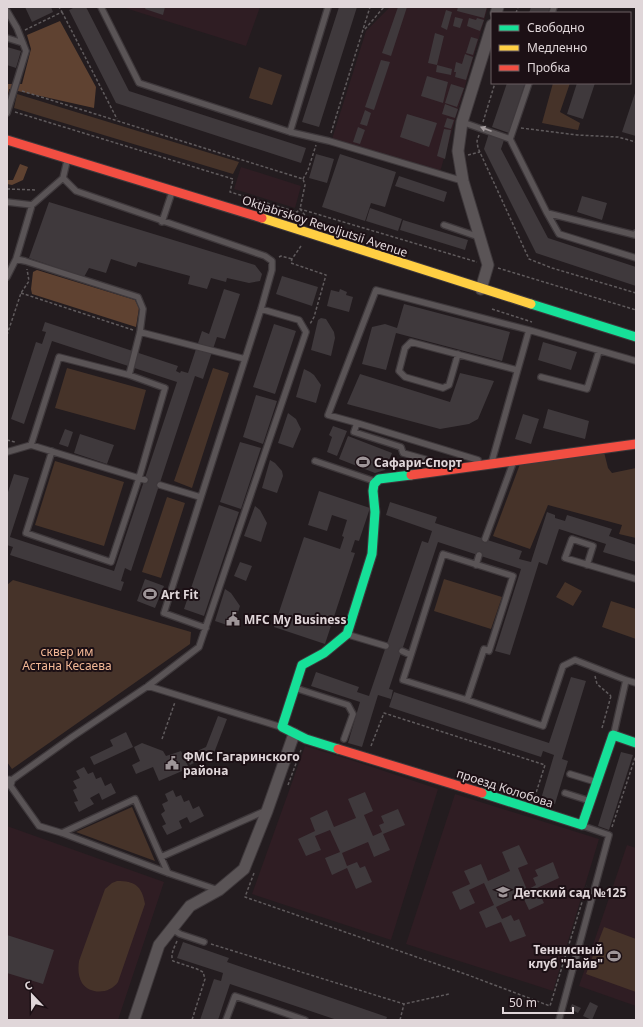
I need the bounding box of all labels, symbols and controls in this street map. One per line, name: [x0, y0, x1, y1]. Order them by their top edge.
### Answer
legend: [491, 12, 631, 84]
text: Свободно: [527, 19, 585, 36]
text: Медленно: [527, 39, 587, 56]
text: Пробка: [527, 59, 570, 76]
one-way arrow: [480, 126, 492, 132]
street label: Oktjabrskoy Revoljutsii Avenue: [240, 191, 410, 261]
sports icon: Сафари-Спорт: [355, 454, 371, 470]
place label: Сафари-Спорт: [374, 454, 462, 471]
sports icon: Art Fit: [142, 586, 158, 602]
place label: Art Fit: [161, 586, 198, 603]
public building icon: MFC My Business: [225, 611, 241, 627]
place label: MFC My Business: [244, 611, 346, 628]
park label: сквер им Астана Кесаева: [22, 643, 112, 674]
place label: ФМС Гагаринского района: [183, 748, 300, 779]
public building icon: ФМС Гагаринского района: [164, 755, 180, 771]
street label: проезд Колобова: [454, 764, 556, 812]
school or university icon: Детский сад №125: [495, 884, 511, 900]
place label: Детский сад №125: [514, 884, 626, 901]
place label: Теннисный клуб "Лайв": [528, 941, 603, 972]
sports icon: Теннисный клуб "Лайв": [606, 948, 622, 964]
north arrow: [12, 975, 52, 1015]
text: С: [22, 977, 34, 994]
scale bar: [503, 989, 573, 1015]
text: 50 m: [509, 994, 537, 1011]

